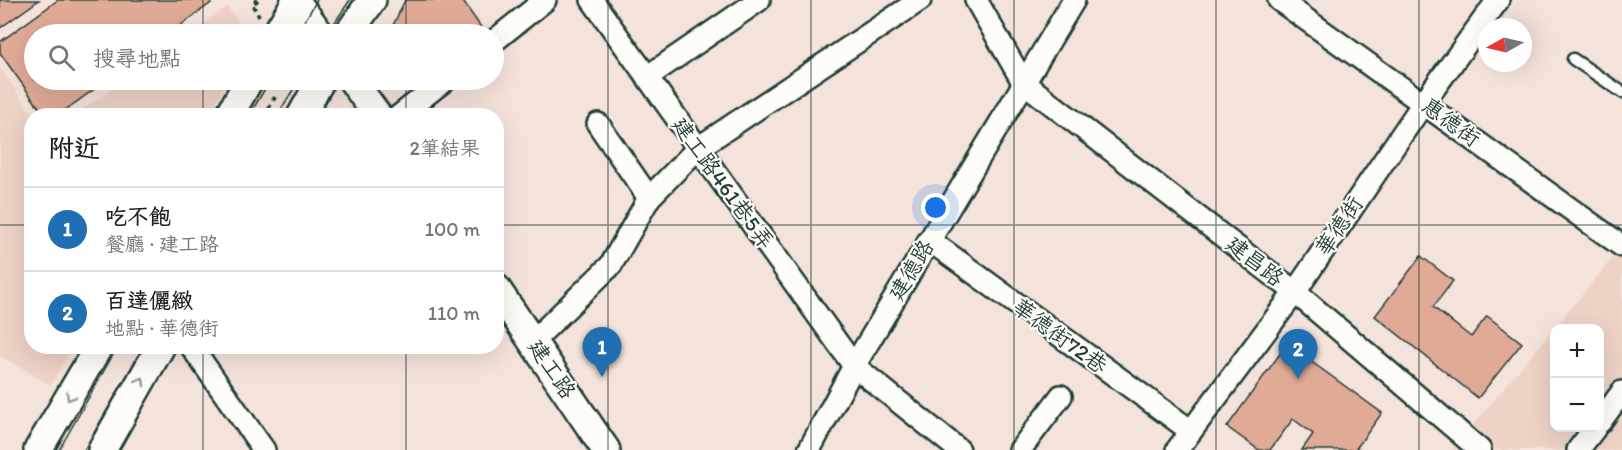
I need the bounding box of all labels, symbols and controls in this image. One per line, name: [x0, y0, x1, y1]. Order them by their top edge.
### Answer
north arrow: [1478, 18, 1532, 72]
search box: [24, 24, 504, 90]
icon: search: [45, 41, 78, 74]
text: 搜尋地點: [93, 45, 181, 72]
street label: 惠德街: [1416, 92, 1486, 152]
street label: 建工路461巷5弄: [666, 112, 780, 254]
text: 附近: [48, 132, 100, 164]
text: 2筆結果: [409, 136, 480, 160]
street label: 華德街: [1309, 191, 1369, 261]
your location: [921, 193, 950, 222]
text: 吃不飽: [105, 203, 171, 230]
text: 1: [63, 217, 72, 241]
text: 100 m: [425, 217, 480, 241]
street label: 建昌路: [1221, 230, 1289, 292]
text: 餐廳 · 建工路: [105, 232, 219, 256]
street label: 建德路: [882, 235, 940, 305]
text: 百達儷緻: [105, 287, 193, 314]
street label: 華德街72巷: [1007, 293, 1113, 379]
text: 2: [62, 301, 73, 325]
text: 110 m: [428, 301, 480, 325]
text: 地點 · 華德街: [105, 316, 219, 340]
map controls: [1550, 324, 1604, 432]
button: +: [1550, 324, 1604, 378]
pin: 1: [582, 328, 622, 377]
pin: 2: [1278, 330, 1318, 379]
street label: 建工路: [522, 334, 582, 404]
one-way arrow: [134, 377, 145, 387]
button: −: [1550, 378, 1604, 432]
one-way arrow: [65, 391, 77, 401]

